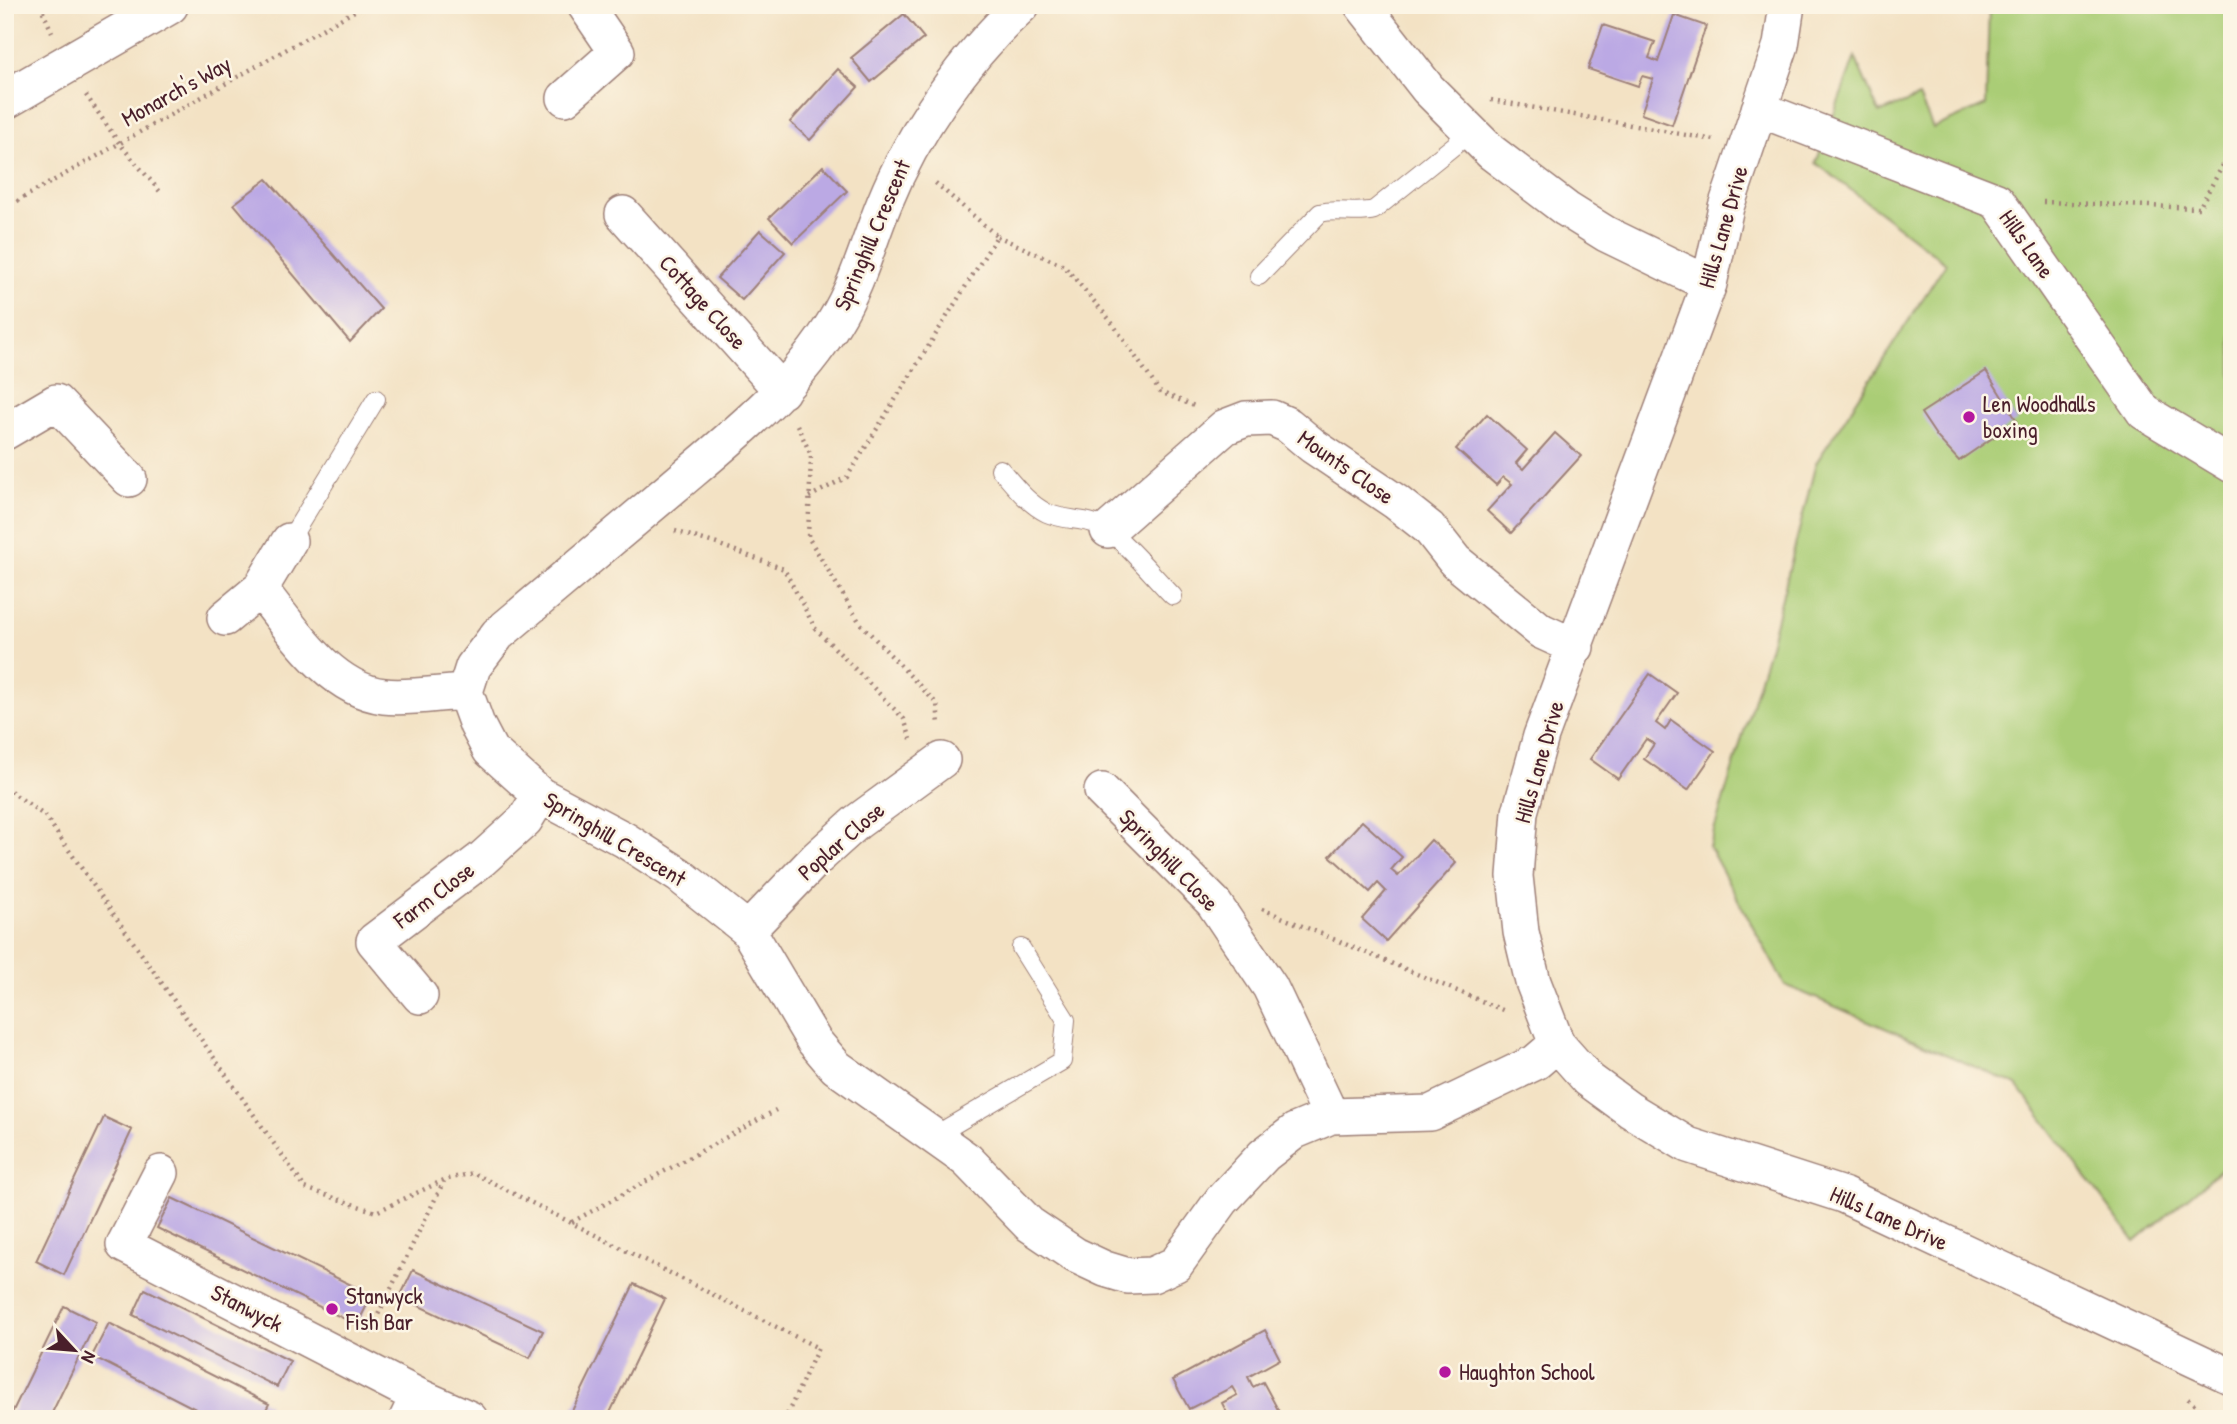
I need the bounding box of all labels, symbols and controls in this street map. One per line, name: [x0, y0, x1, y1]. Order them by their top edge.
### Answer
street label: Monarch's Way: [115, 48, 236, 133]
street label: Springhill Crescent: [826, 154, 918, 315]
street label: Hills Lane Drive: [1690, 162, 1755, 292]
street label: Hills Lane: [1993, 203, 2062, 284]
street label: Cottage Close: [653, 248, 754, 356]
place label: Len Woodhalls boxing: [1983, 388, 2096, 445]
marker: Len Woodhalls boxing: [1961, 409, 1977, 425]
street label: Mounts Close: [1292, 422, 1400, 511]
street label: Hills Lane Drive: [1506, 697, 1571, 827]
street label: Springhill Crescent: [538, 784, 693, 894]
street label: Poplar Close: [791, 794, 891, 887]
street label: Springhill Close: [1113, 802, 1226, 918]
street label: Farm Close: [386, 854, 480, 936]
street label: Hills Lane Drive: [1825, 1178, 1953, 1257]
street label: Stanwyck: [206, 1276, 289, 1339]
place label: Stanwyck Fish Bar: [345, 1280, 423, 1337]
marker: Stanwyck Fish Bar: [324, 1301, 340, 1317]
north arrow: [38, 1316, 108, 1386]
text: N: [75, 1347, 103, 1368]
place label: Haughton School: [1459, 1356, 1595, 1387]
marker: Haughton School: [1437, 1364, 1453, 1380]

